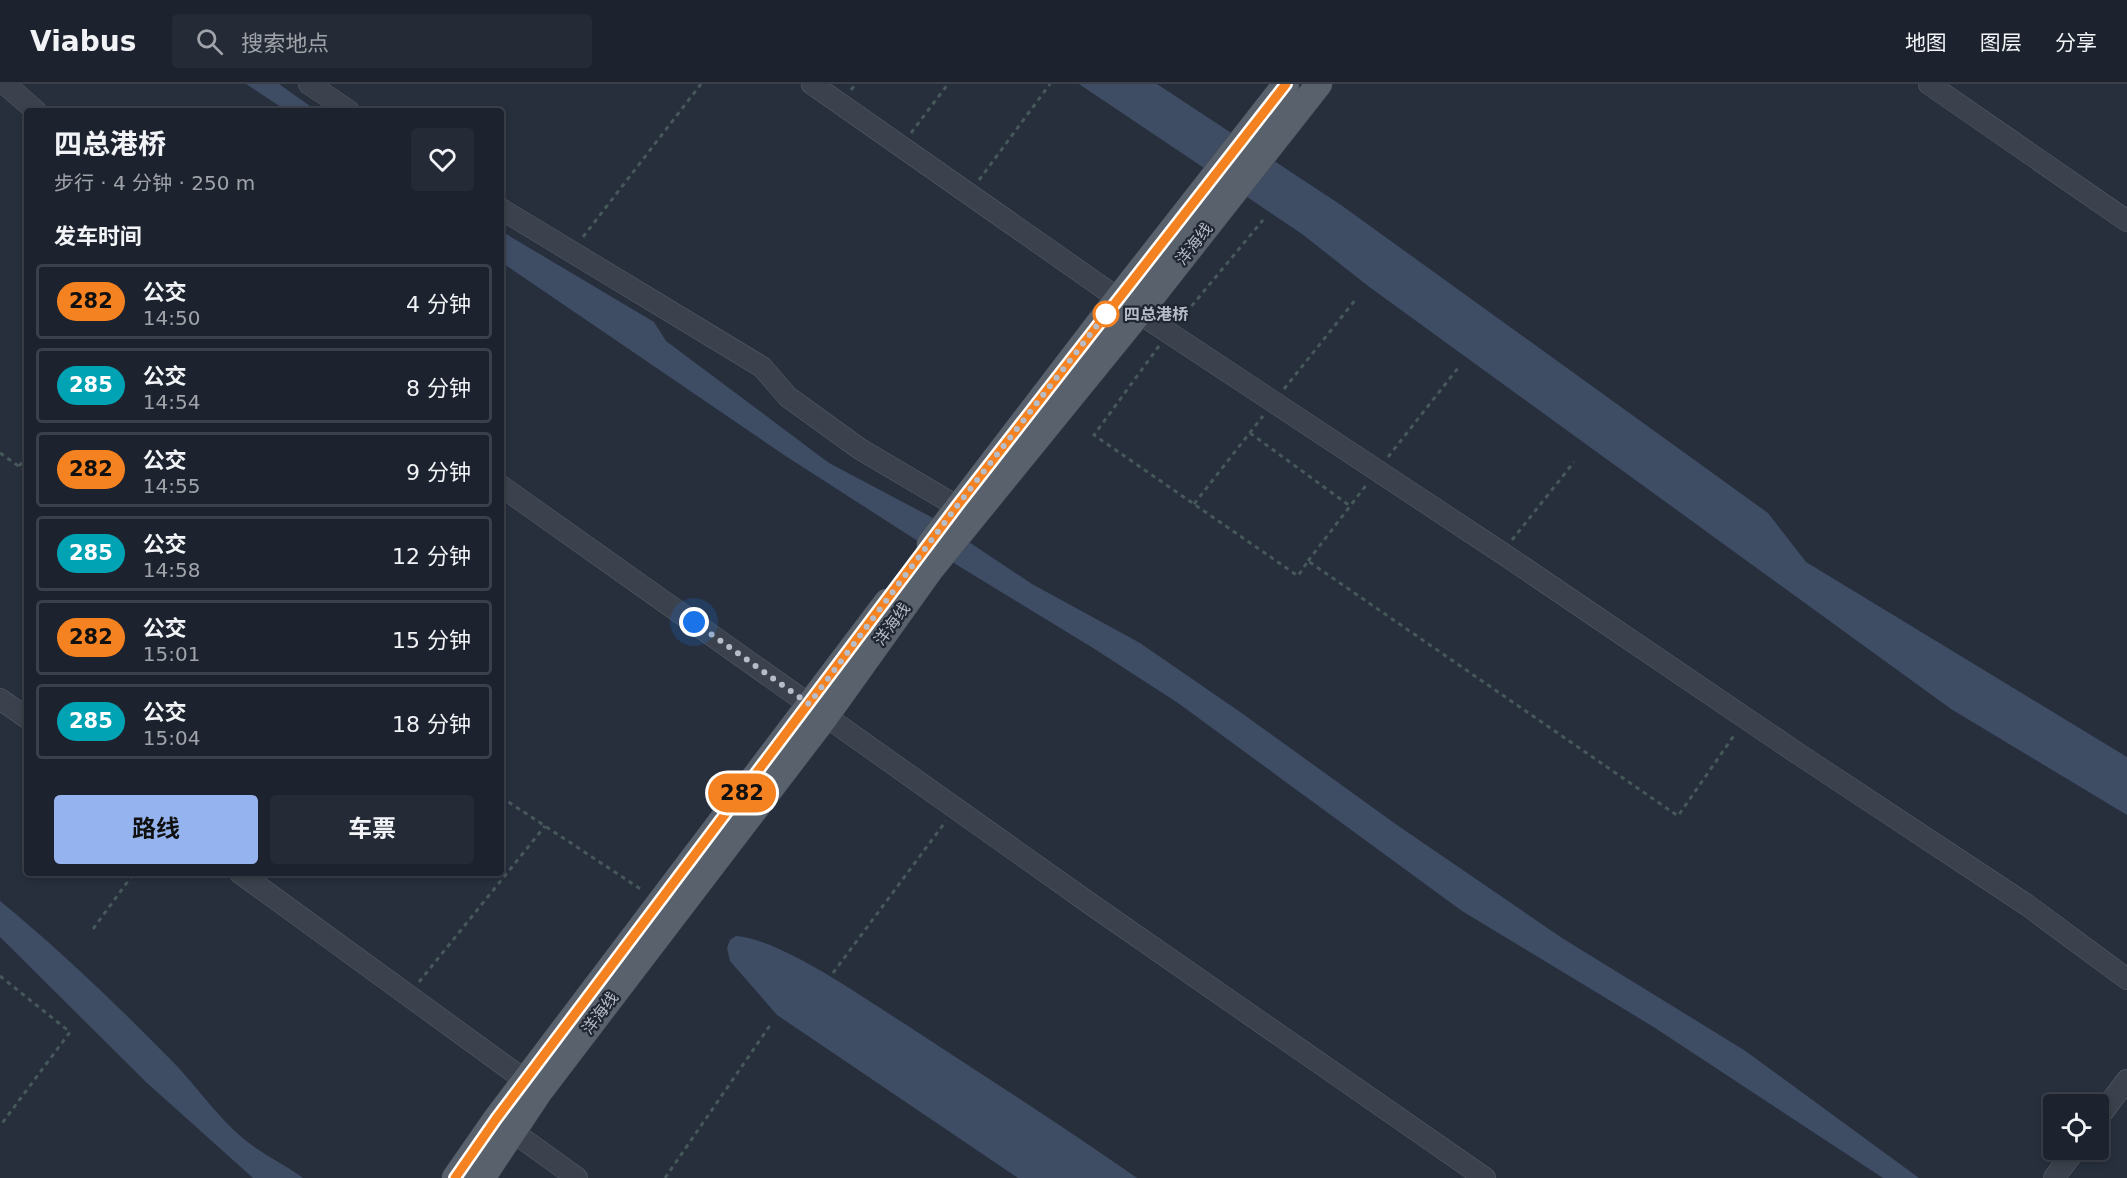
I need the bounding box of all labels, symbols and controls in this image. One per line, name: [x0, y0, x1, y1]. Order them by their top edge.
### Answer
search box: [172, 14, 592, 68]
text: Viabus: [30, 25, 136, 58]
icon: search: [193, 25, 226, 58]
text: 搜索地点: [241, 31, 329, 56]
text: 地图: [1905, 31, 1947, 55]
text: 图层: [1980, 31, 2022, 55]
text: 分享: [2055, 31, 2097, 55]
text: 四总港桥: [54, 128, 166, 161]
button: heart: [411, 128, 474, 191]
text: 步行 · 4 分钟 · 250 m: [54, 171, 255, 195]
street label: 洋海线: [1172, 219, 1216, 269]
text: 发车时间: [54, 224, 142, 249]
text: 公交: [143, 280, 187, 305]
text: 282: [69, 289, 113, 313]
text: 4 分钟: [406, 292, 471, 317]
marker: 四总港桥: [1093, 301, 1119, 327]
place label: 四总港桥: [1124, 305, 1189, 324]
text: 14:50: [143, 306, 200, 330]
text: 公交: [143, 364, 187, 389]
text: 285: [69, 373, 113, 397]
text: 8 分钟: [406, 376, 471, 401]
text: 14:54: [143, 390, 200, 414]
text: 公交: [143, 448, 187, 473]
text: 282: [69, 457, 113, 481]
text: 9 分钟: [406, 460, 471, 485]
text: 14:55: [143, 474, 200, 498]
text: 公交: [143, 532, 187, 557]
text: 285: [69, 541, 113, 565]
text: 12 分钟: [392, 544, 471, 569]
text: 14:58: [143, 558, 200, 582]
street label: 洋海线: [870, 599, 914, 649]
your location: [679, 607, 709, 637]
text: 公交: [143, 616, 187, 641]
text: 282: [69, 625, 113, 649]
text: 15 分钟: [392, 628, 471, 653]
text: 15:01: [143, 642, 200, 666]
text: 公交: [143, 700, 187, 725]
text: 285: [69, 709, 113, 733]
text: 18 分钟: [392, 712, 471, 737]
text: 15:04: [143, 726, 200, 750]
line badge: 282: [708, 774, 777, 812]
text: 282: [720, 781, 764, 805]
button: 路线: [54, 795, 258, 864]
button: 车票: [270, 795, 474, 864]
street label: 洋海线: [578, 988, 622, 1038]
map controls: [2043, 1094, 2109, 1160]
button: locate: [2043, 1094, 2109, 1160]

